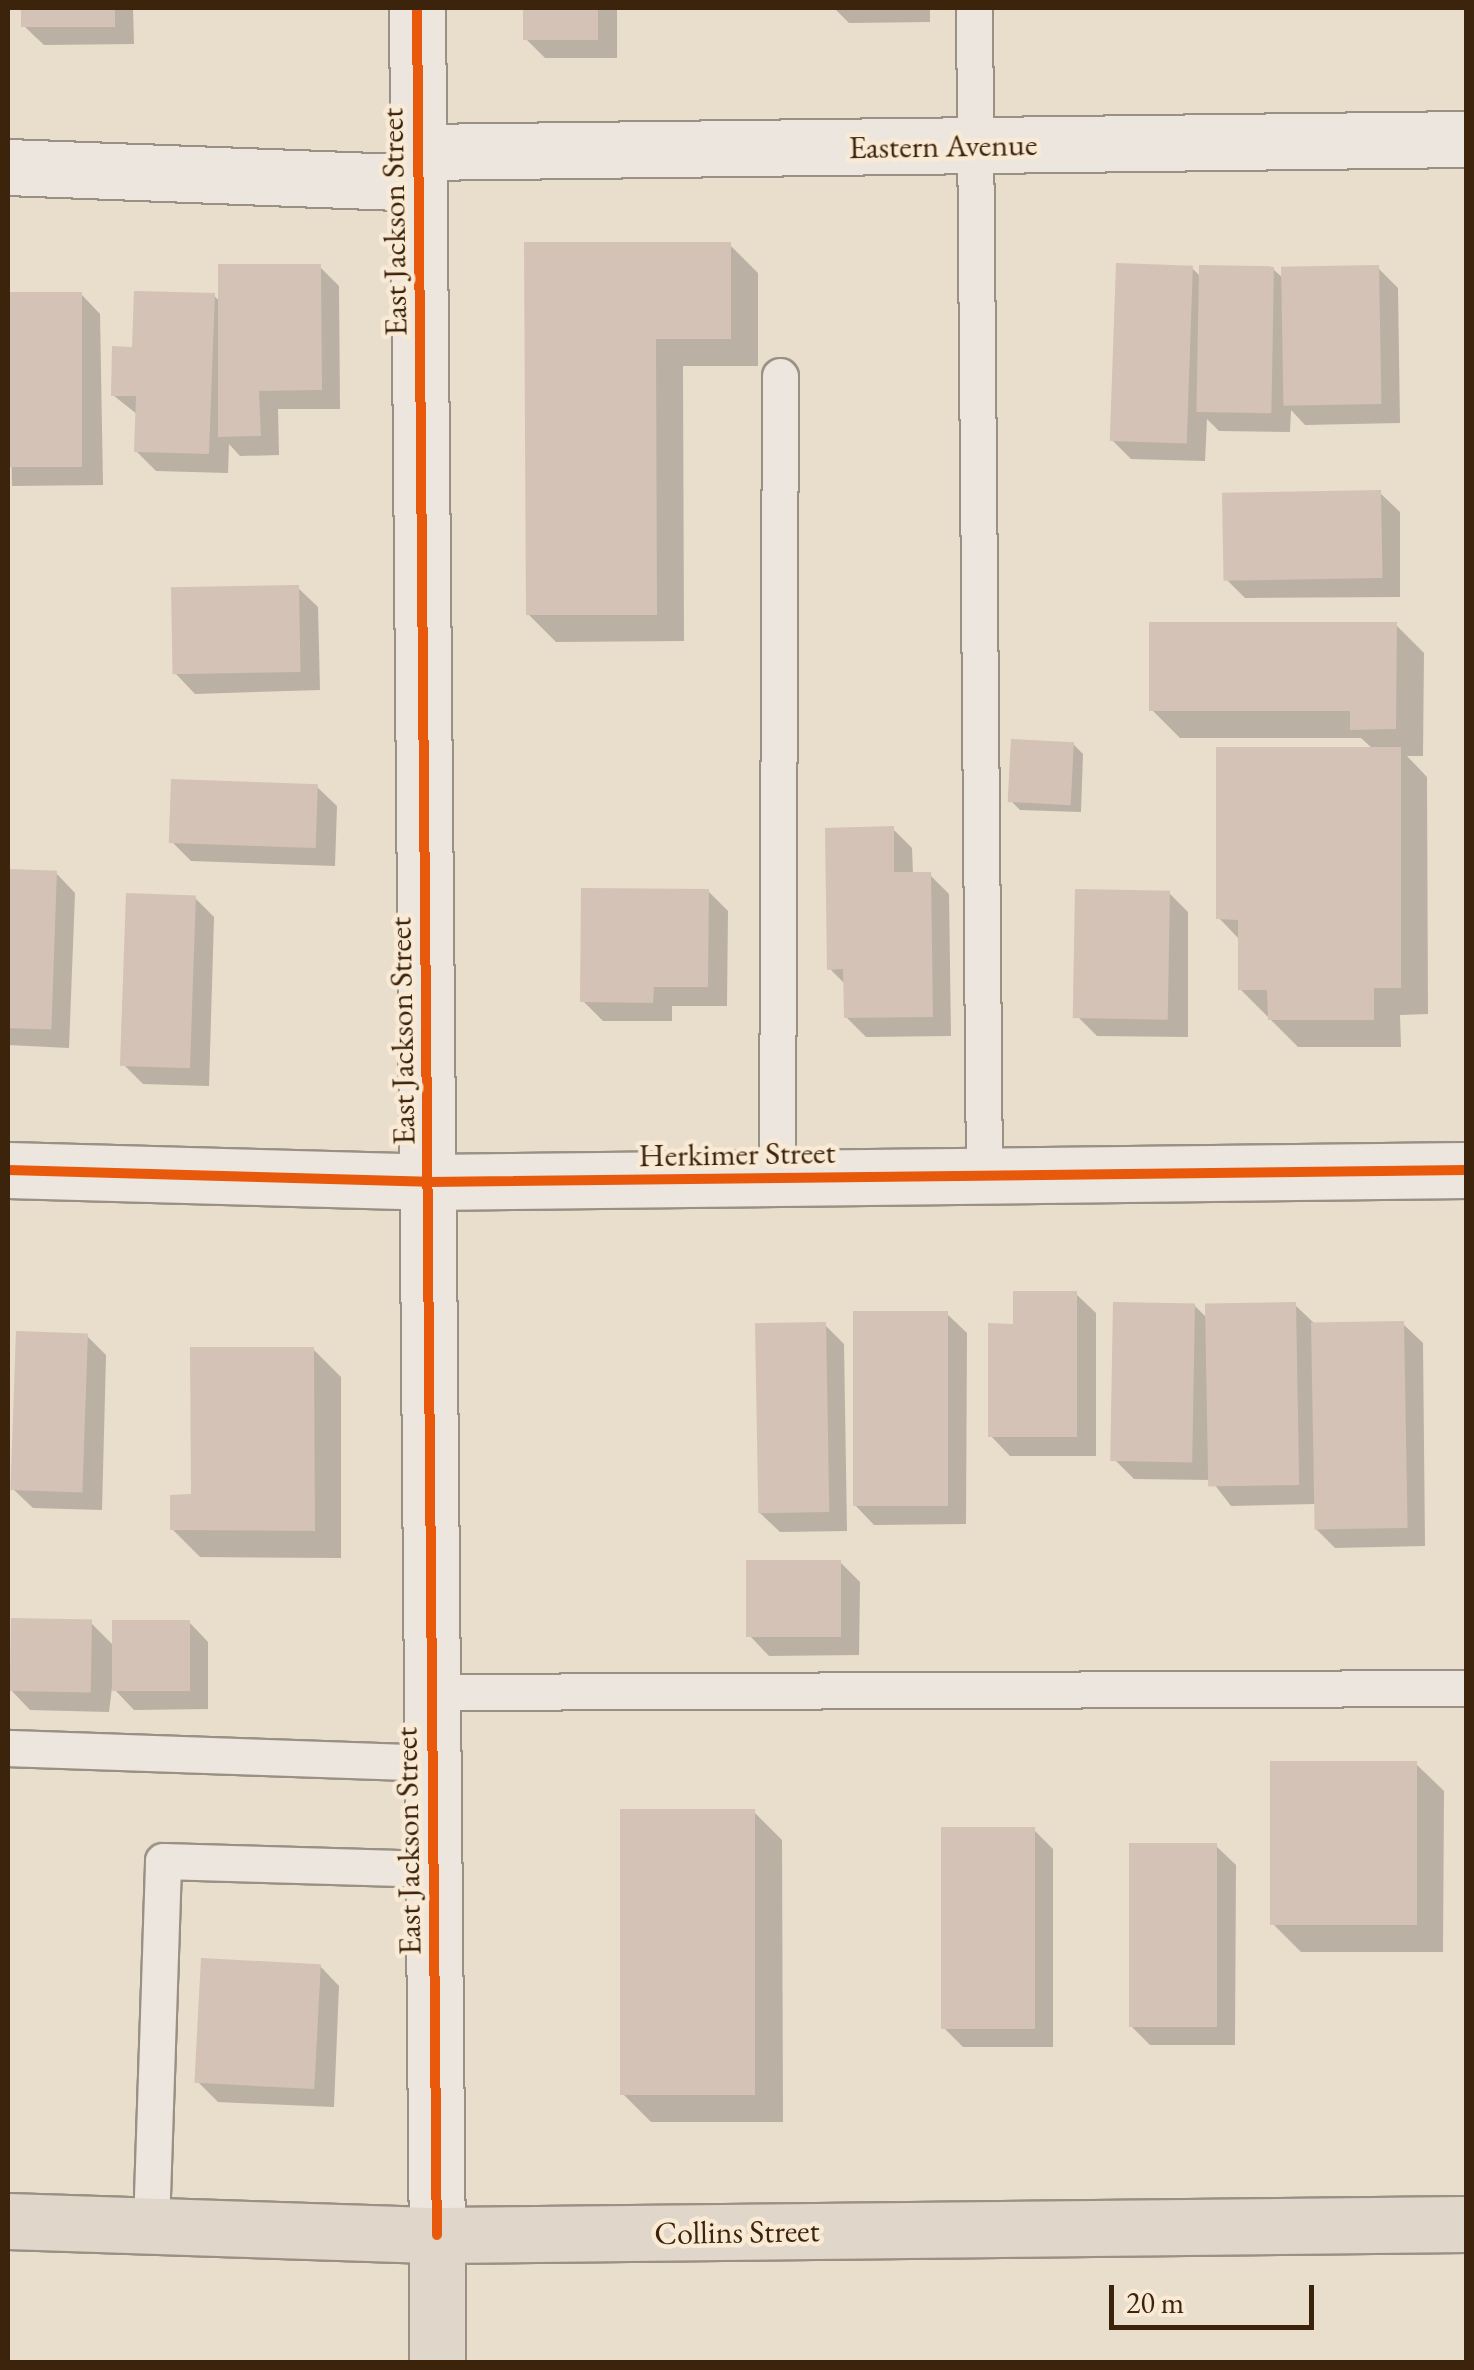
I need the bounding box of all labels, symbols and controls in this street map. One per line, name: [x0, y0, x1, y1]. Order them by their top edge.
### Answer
street label: East Jackson Street: [373, 108, 415, 336]
street label: Eastern Avenue: [848, 125, 1038, 167]
street label: East Jackson Street: [381, 917, 423, 1145]
street label: Herkimer Street: [638, 1133, 836, 1175]
street label: East Jackson Street: [387, 1727, 429, 1955]
street label: Collins Street: [654, 2211, 820, 2253]
scale bar: [1114, 2265, 1319, 2327]
text: 20 m: [1126, 2283, 1184, 2322]

